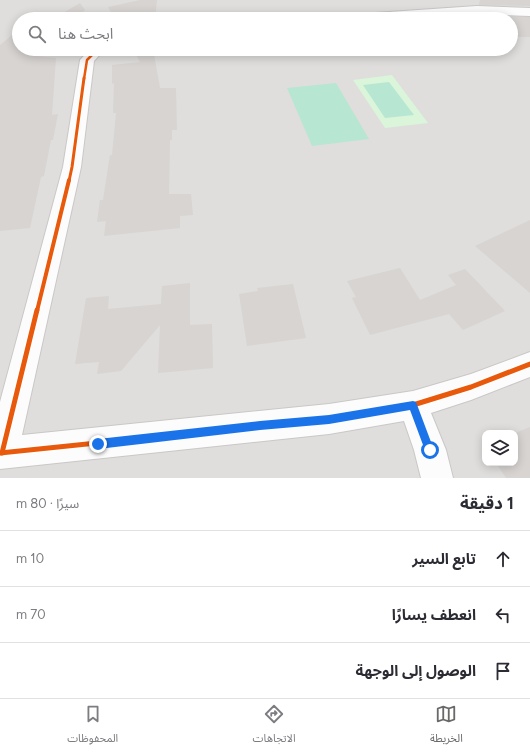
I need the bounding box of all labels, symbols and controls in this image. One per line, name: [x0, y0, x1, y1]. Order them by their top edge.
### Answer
search box: [12, 12, 518, 56]
icon: search: [26, 23, 48, 45]
text: ابحث هنا: [58, 25, 113, 43]
map controls: [482, 430, 518, 466]
button: layers: [482, 430, 518, 466]
route end: [89, 435, 107, 453]
route start: [421, 441, 439, 459]
text: 1 دقيقة: [460, 493, 514, 513]
text: سيرًا · 80 m: [16, 496, 79, 511]
icon: ahead: [492, 548, 514, 570]
text: تابع السير: [412, 550, 476, 568]
text: 10 m: [16, 551, 44, 566]
icon: left: [492, 604, 514, 626]
text: انعطف يسارًا: [392, 606, 476, 624]
text: 70 m: [16, 607, 46, 622]
icon: arrive: [492, 660, 514, 682]
text: الوصول إلى الوجهة: [356, 662, 476, 680]
tab: المحفوظات: [67, 703, 118, 750]
tab: الاتجاهات: [253, 703, 296, 750]
tab: الخريطة: [430, 703, 463, 750]

